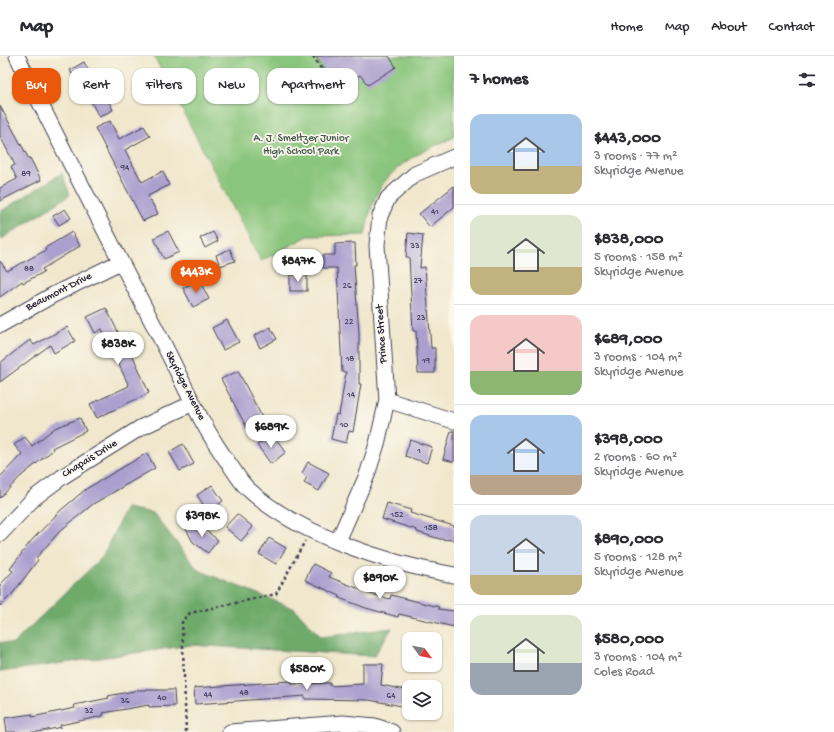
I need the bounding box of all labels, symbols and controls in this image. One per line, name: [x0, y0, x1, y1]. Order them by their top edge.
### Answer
text: Map: [20, 16, 53, 39]
text: Home: [611, 19, 643, 36]
text: Map: [665, 19, 689, 36]
text: About: [711, 19, 747, 36]
text: Contact: [769, 19, 814, 36]
chip: Buy: [12, 68, 61, 104]
chip: Rent: [69, 68, 124, 104]
chip: Filters: [132, 68, 196, 104]
chip: New: [204, 68, 259, 104]
chip: Apartment: [267, 68, 358, 104]
icon: filters: [796, 69, 818, 91]
text: 7 homes: [470, 70, 528, 90]
text: $443,000: [594, 129, 661, 149]
icon: home: [502, 130, 550, 178]
park label: A. J. Smeltzer Junior High School Park: [253, 133, 350, 158]
text: 3 rooms · 77 m²: [594, 149, 677, 164]
house number: 94: [120, 163, 130, 174]
text: Skyridge Avenue: [594, 164, 684, 179]
house number: 89: [21, 169, 31, 180]
house number: 41: [431, 207, 439, 218]
text: $838,000: [594, 230, 663, 250]
icon: home: [502, 231, 550, 279]
house number: 33: [409, 241, 420, 252]
pin: $847K: [270, 249, 326, 283]
text: 5 rooms · 158 m²: [594, 250, 683, 265]
text: $847K: [281, 254, 315, 269]
pin: $443K: [168, 260, 224, 294]
house number: 88: [24, 264, 34, 275]
text: $443K: [180, 265, 212, 280]
text: Skyridge Avenue: [594, 265, 684, 280]
street label: Beaumont Drive: [23, 270, 94, 314]
house number: 27: [413, 276, 423, 287]
house number: 26: [343, 281, 352, 292]
street label: Prince Street: [374, 303, 390, 365]
house number: 23: [416, 313, 426, 324]
house number: 22: [345, 317, 354, 328]
text: $689,000: [594, 330, 662, 350]
icon: home: [502, 331, 550, 379]
pin: $838K: [90, 332, 146, 366]
text: $838K: [101, 337, 135, 352]
street label: Skyridge Avenue: [162, 350, 208, 423]
text: 3 rooms · 104 m²: [594, 350, 682, 365]
house number: 18: [345, 354, 354, 365]
house number: 19: [421, 356, 431, 367]
text: Skyridge Avenue: [594, 365, 684, 380]
house number: 14: [346, 390, 356, 401]
pin: $689K: [243, 415, 299, 449]
text: $689K: [254, 420, 288, 435]
house number: 10: [339, 420, 348, 431]
text: $398,000: [594, 430, 663, 450]
icon: home: [502, 431, 550, 479]
street label: Chapais Drive: [60, 437, 120, 481]
house number: 1: [416, 446, 421, 457]
text: 2 rooms · 60 m²: [594, 450, 677, 465]
text: Skyridge Avenue: [594, 465, 684, 480]
pin: $398K: [174, 504, 230, 538]
text: $398K: [185, 509, 219, 524]
house number: 152: [390, 510, 404, 521]
house number: 158: [423, 523, 438, 534]
text: $890,000: [594, 530, 663, 550]
icon: home: [502, 531, 550, 579]
text: 5 rooms · 128 m²: [594, 550, 682, 565]
text: Skyridge Avenue: [594, 565, 684, 580]
pin: $890K: [352, 566, 408, 600]
text: $890K: [363, 571, 397, 586]
text: $580,000: [594, 630, 664, 650]
icon: home: [502, 631, 550, 679]
north arrow: [402, 632, 442, 672]
map controls: [402, 632, 442, 720]
text: 3 rooms · 104 m²: [594, 650, 682, 665]
pin: $580K: [279, 657, 335, 691]
text: $580K: [290, 662, 324, 677]
text: Coles Road: [594, 665, 654, 680]
button: layers: [402, 680, 442, 720]
house number: 48: [239, 688, 249, 699]
house number: 44: [204, 690, 213, 701]
house number: 64: [387, 691, 396, 702]
house number: 40: [157, 693, 167, 704]
house number: 36: [119, 696, 130, 707]
house number: 32: [83, 706, 94, 717]

